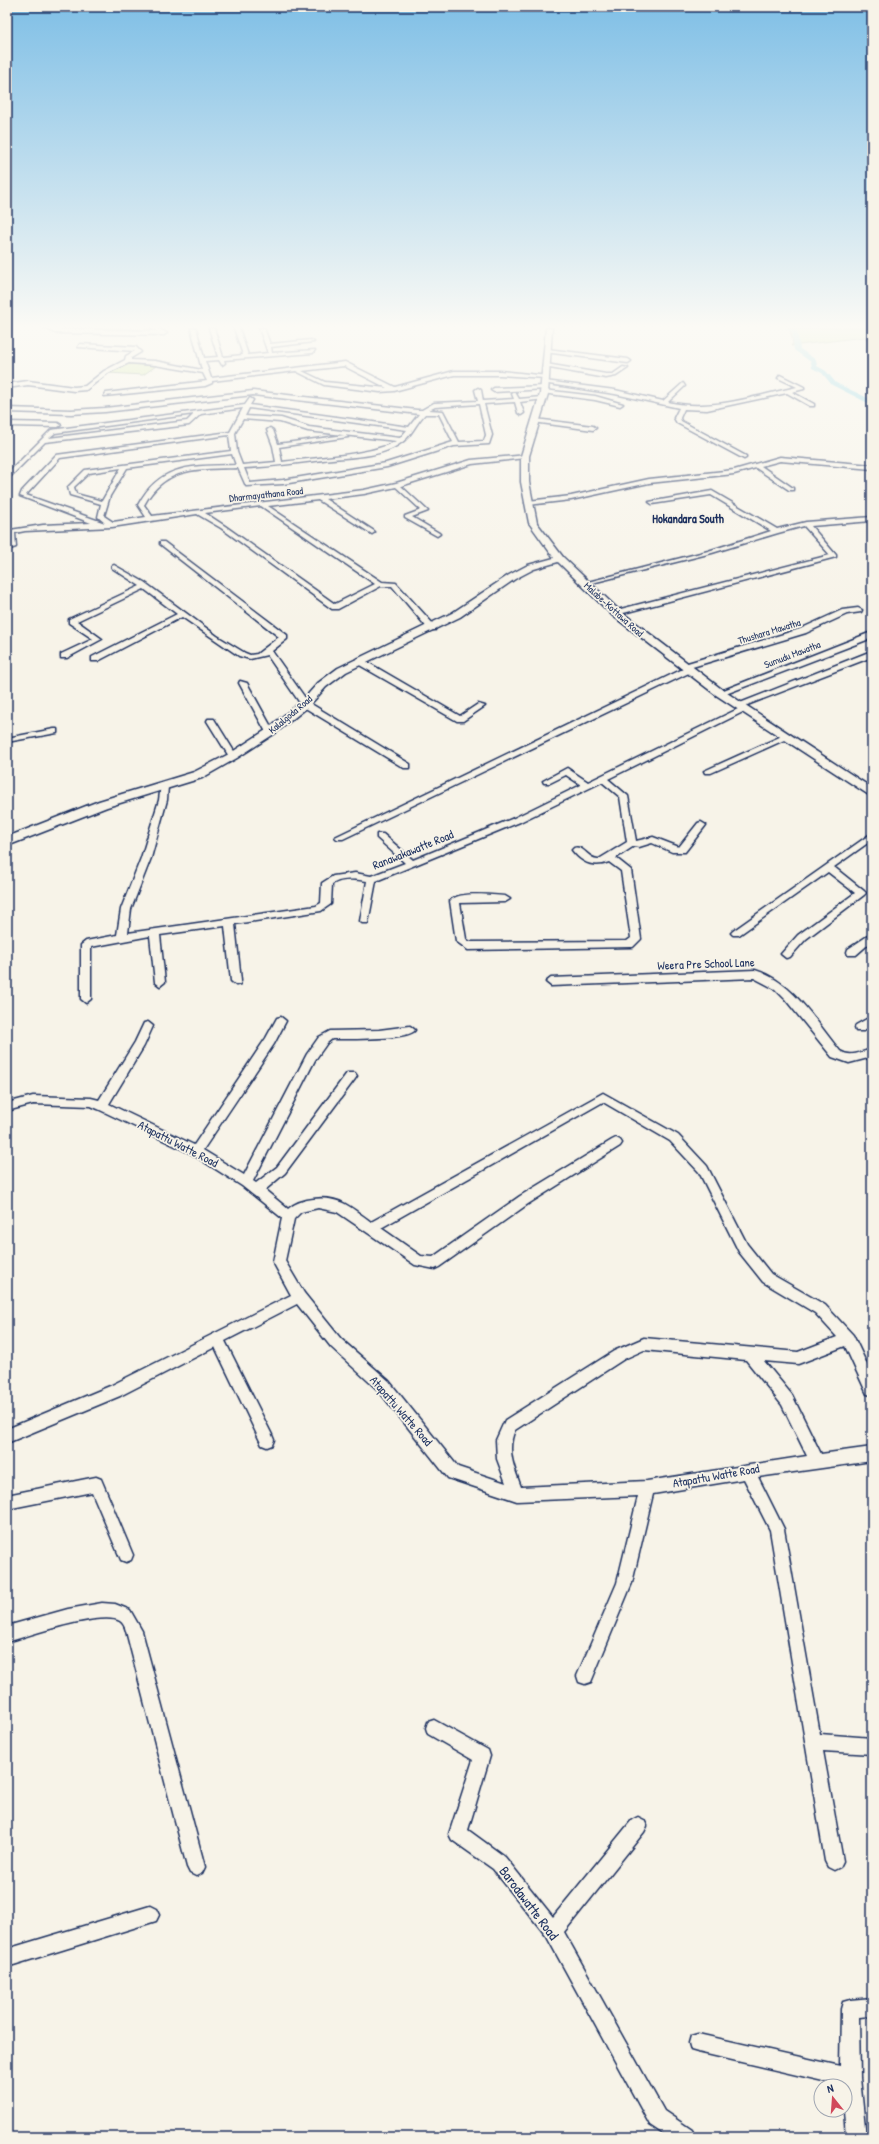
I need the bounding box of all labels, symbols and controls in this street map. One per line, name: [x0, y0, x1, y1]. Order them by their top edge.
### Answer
street label: Dharmayathana Road: [228, 484, 304, 505]
district label: Hokandara South: [652, 510, 725, 527]
street label: Malabe-Kottawa Road: [581, 579, 646, 640]
street label: Thushara Mawatha: [736, 616, 802, 647]
street label: Sumudu Mawatha: [762, 638, 822, 671]
street label: Kalalgoda Road: [266, 692, 315, 737]
street label: Ranawakawatte Road: [370, 825, 456, 874]
street label: Weera Pre School Lane: [657, 953, 755, 974]
street label: Atapattu Watte Road: [135, 1116, 222, 1171]
street label: Atapattu Watte Road: [366, 1372, 437, 1450]
street label: Atapattu Watte Road: [671, 1459, 761, 1492]
street label: Barodawatte Road: [495, 1862, 564, 1944]
north arrow: [813, 2078, 853, 2118]
text: N: [825, 2081, 835, 2096]

